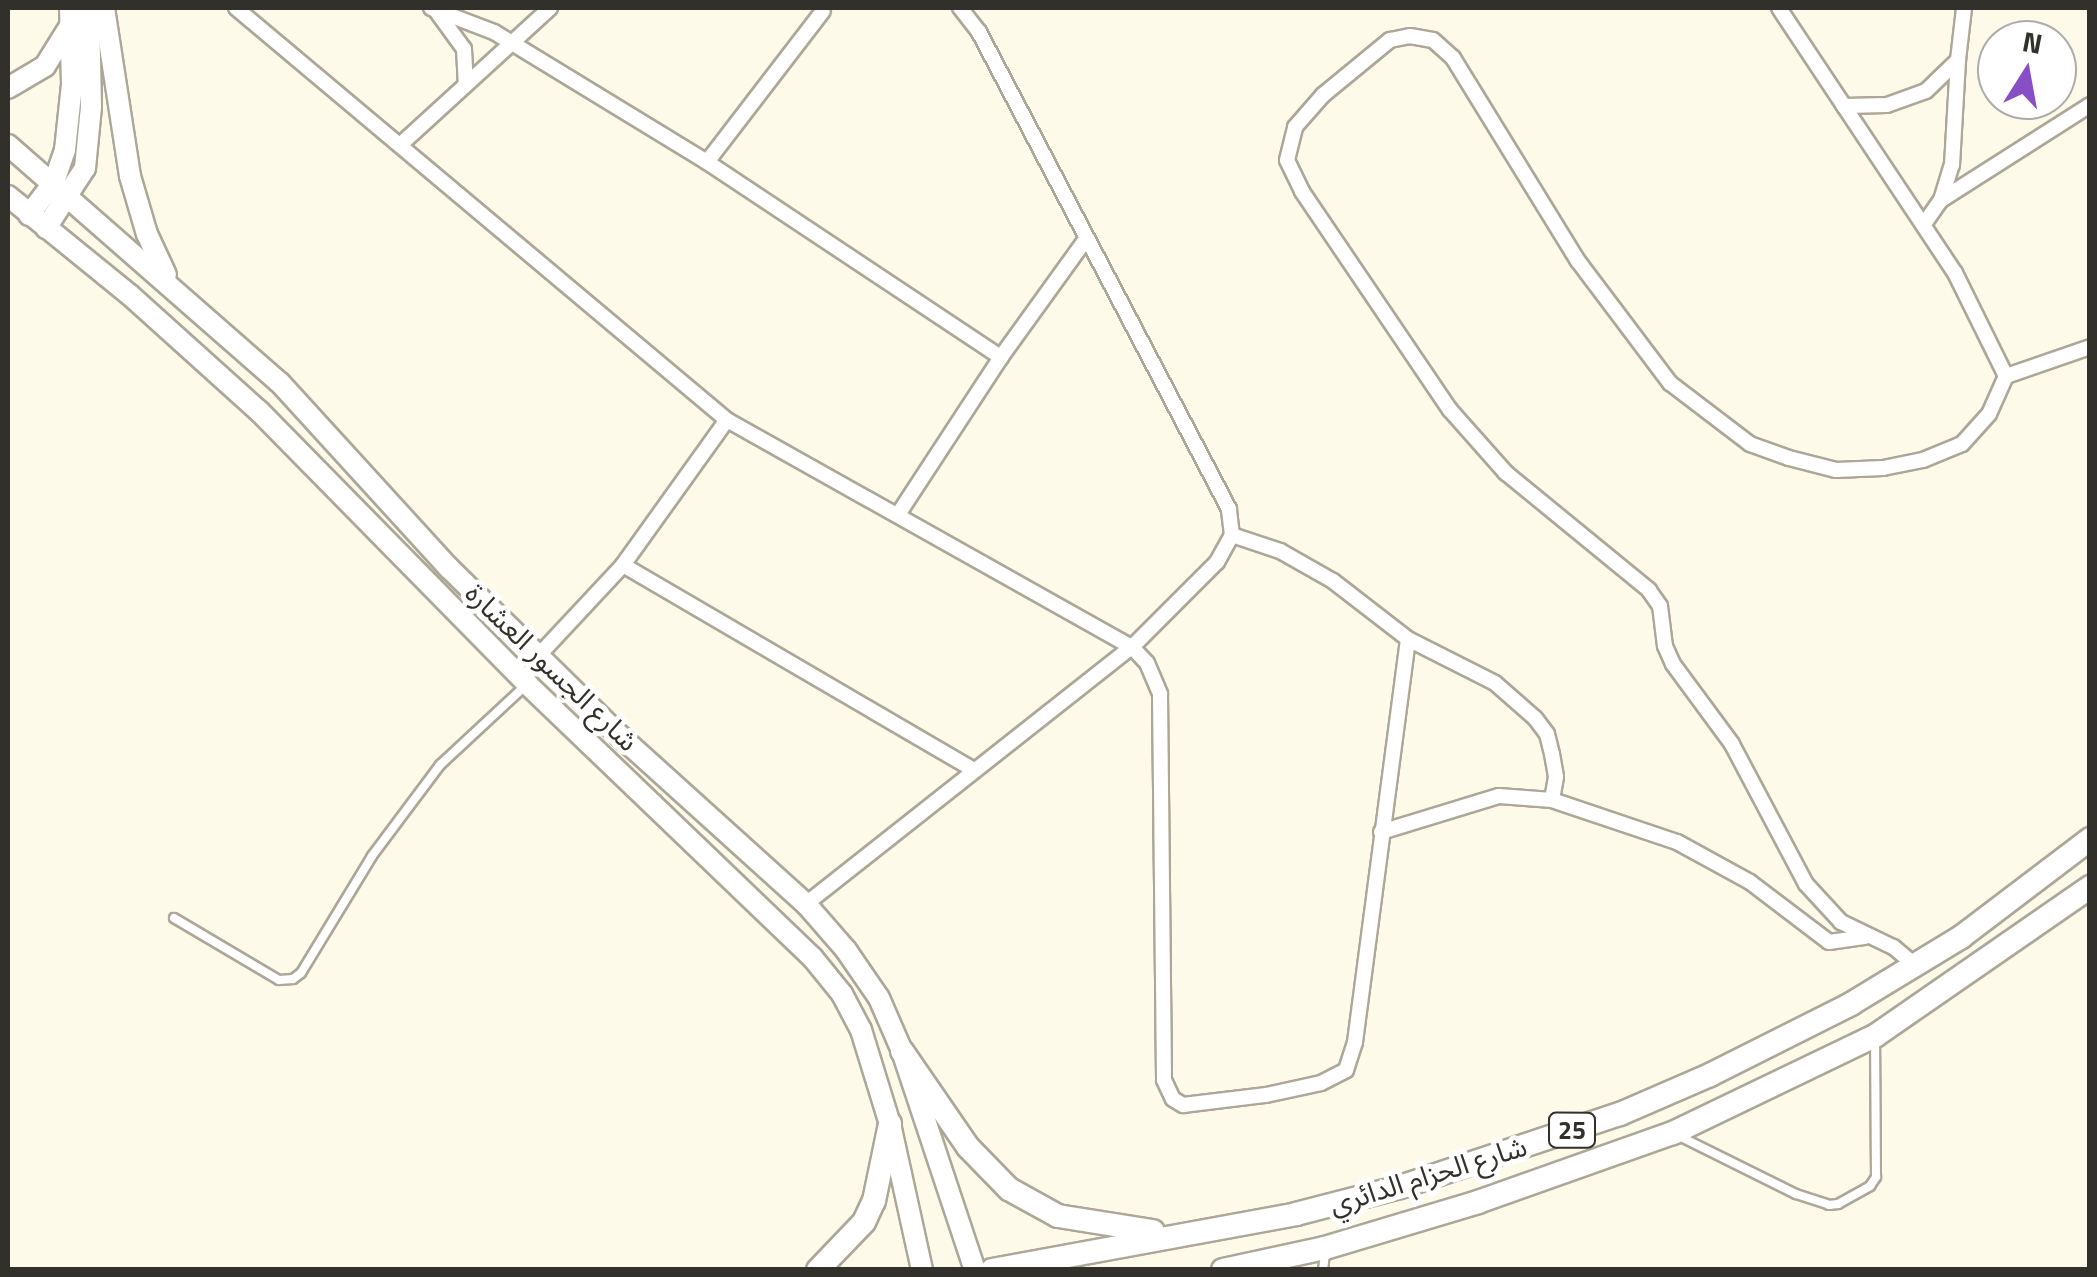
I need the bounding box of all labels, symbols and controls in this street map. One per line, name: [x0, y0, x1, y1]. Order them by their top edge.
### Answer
text: N: [2019, 19, 2046, 65]
north arrow: [1977, 20, 2077, 120]
street label: شارع الجسور العشارة: [459, 576, 645, 758]
road number: 25: [1547, 1110, 1597, 1150]
street label: شارع الحزام الدائري: [1325, 1129, 1531, 1221]

